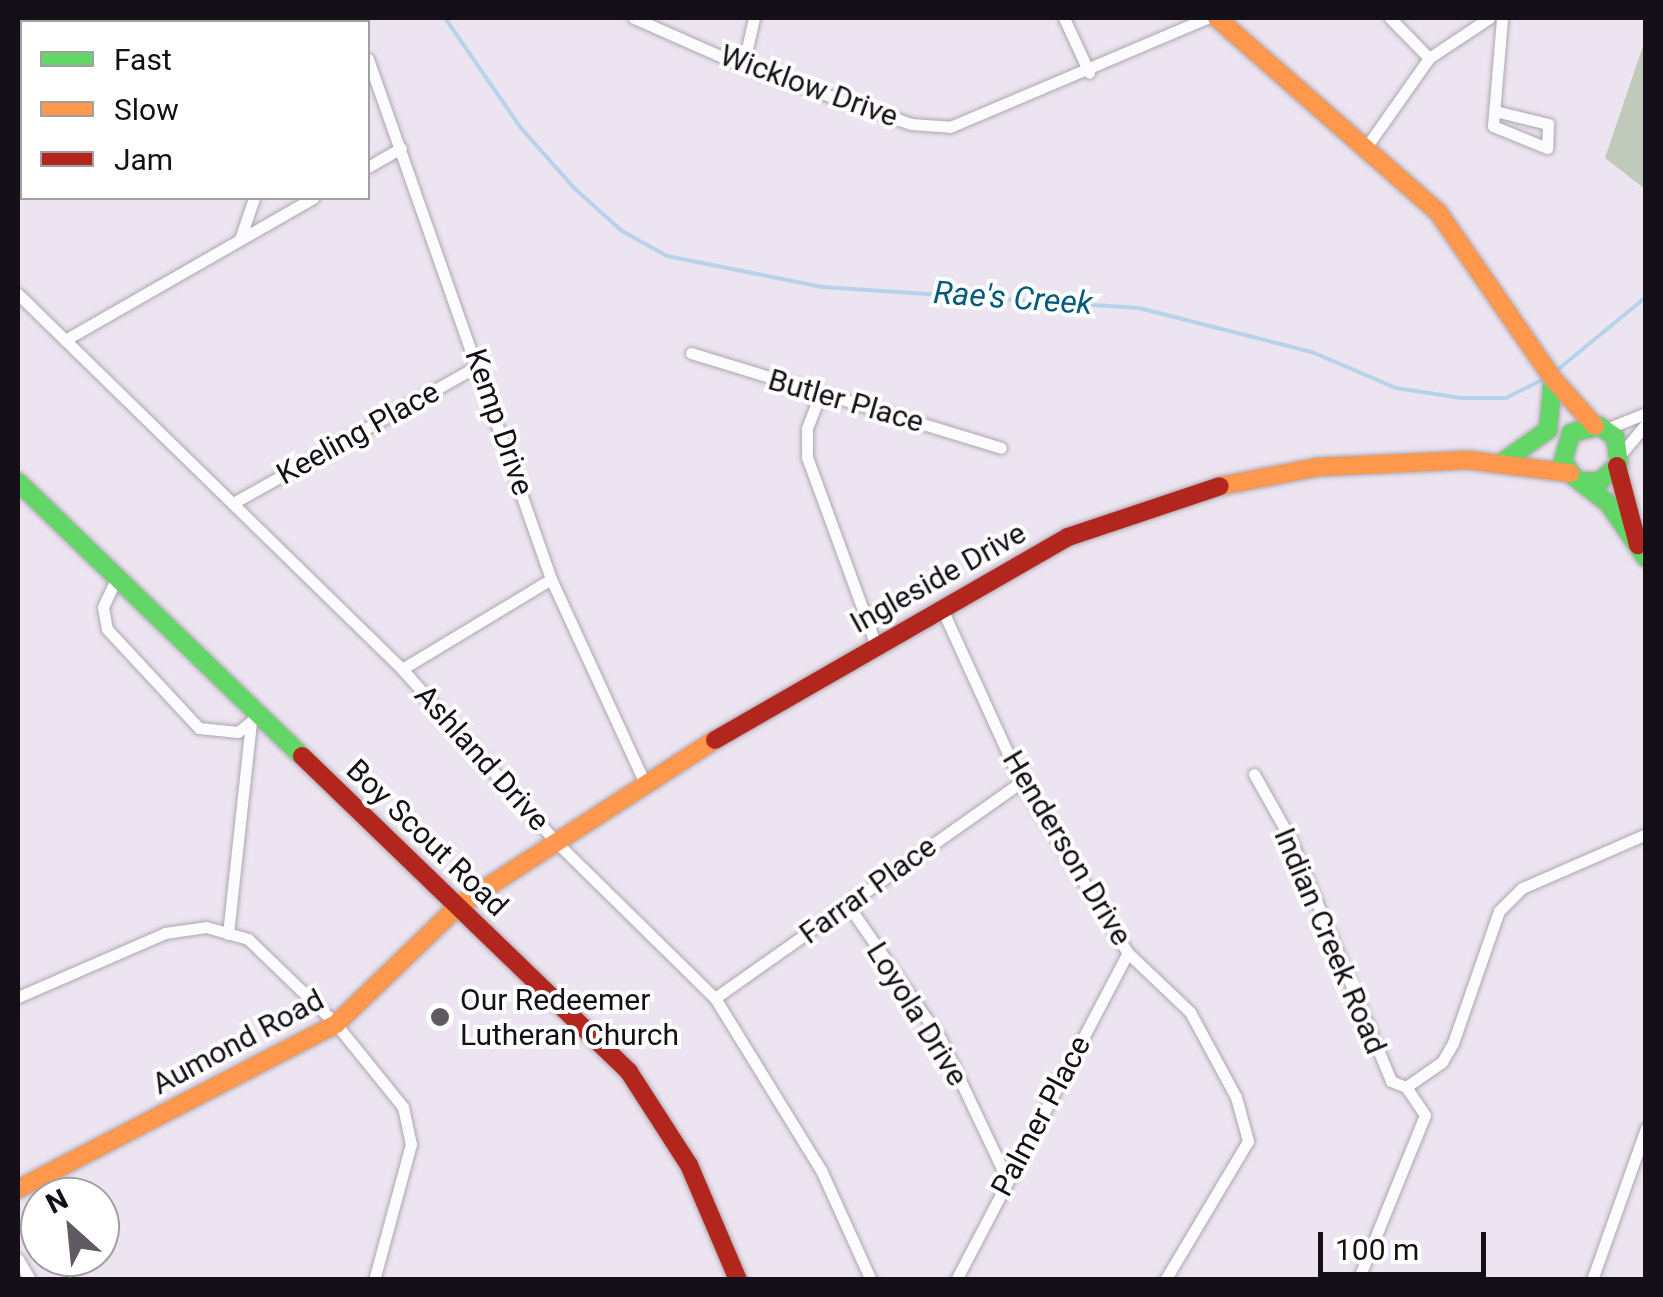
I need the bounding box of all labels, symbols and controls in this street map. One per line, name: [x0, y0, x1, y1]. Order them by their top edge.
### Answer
legend: [20, 20, 370, 200]
street label: Wicklow Drive: [715, 37, 903, 135]
text: Fast: [114, 42, 172, 77]
text: Slow: [114, 92, 179, 127]
text: Jam: [114, 142, 173, 177]
water label: Rae's Creek: [932, 273, 1094, 323]
street label: Kemp Drive: [457, 344, 541, 500]
street label: Butler Place: [764, 362, 928, 440]
street label: Keeling Place: [271, 374, 445, 492]
street label: Ingleside Drive: [844, 515, 1032, 641]
street label: Ashland Drive: [407, 678, 557, 838]
street label: Henderson Drive: [995, 744, 1139, 952]
street label: Boy Scout Road: [339, 752, 515, 924]
street label: Indian Creek Road: [1266, 823, 1394, 1059]
street label: Farrar Place: [793, 828, 943, 952]
street label: Loyola Drive: [859, 936, 975, 1092]
street label: Aumond Road: [146, 982, 330, 1102]
place label: Our Redeemer Lutheran Church: [460, 982, 679, 1052]
marker: Our Redeemer Lutheran Church: [429, 1006, 451, 1028]
street label: Palmer Place: [984, 1030, 1098, 1202]
north arrow: [20, 1177, 120, 1277]
text: N: [41, 1182, 73, 1221]
scale bar: [1323, 1212, 1490, 1274]
text: 100 m: [1335, 1232, 1419, 1267]

